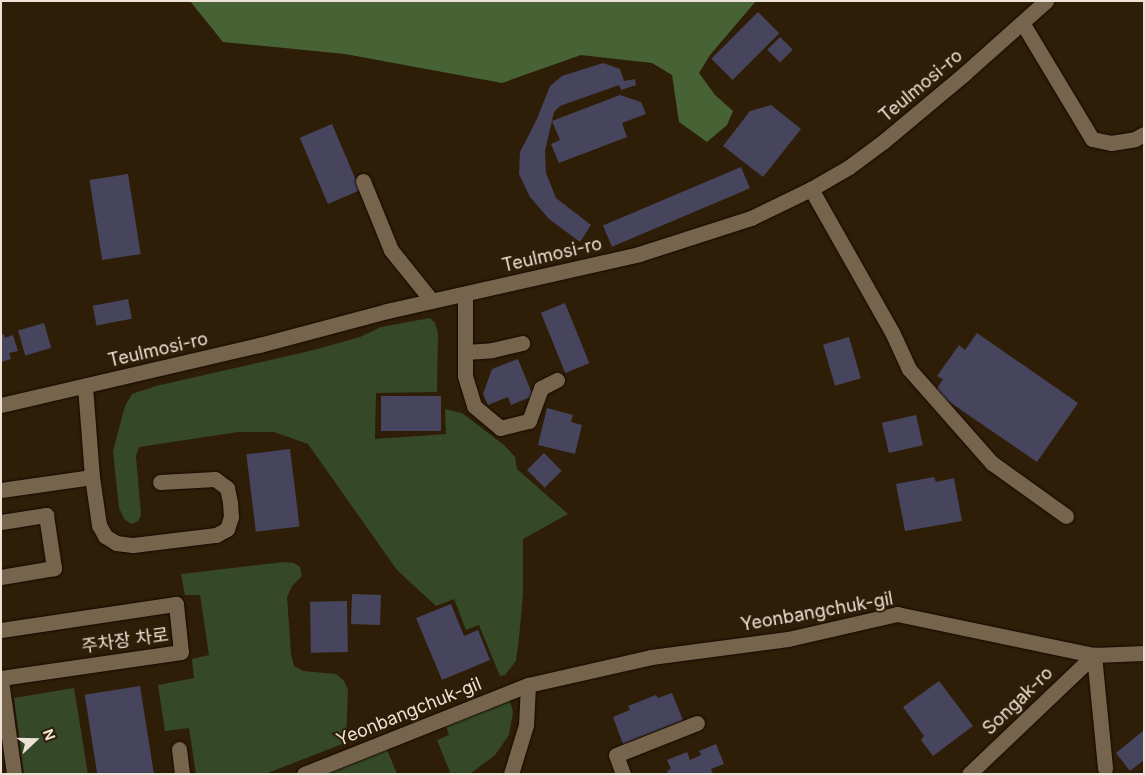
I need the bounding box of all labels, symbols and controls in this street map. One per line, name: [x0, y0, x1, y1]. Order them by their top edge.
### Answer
street label: Teulmosi-ro: [875, 45, 967, 127]
street label: Teulmosi-ro: [500, 233, 604, 277]
street label: Teulmosi-ro: [106, 328, 210, 372]
street label: Yeonbangchuk-gil: [739, 588, 895, 636]
street label: 주차장 차로: [80, 624, 170, 658]
street label: Songak-ro: [979, 662, 1057, 740]
street label: Yeonbangchuk-gil: [333, 673, 485, 751]
north arrow: [10, 715, 60, 765]
text: N: [40, 726, 59, 742]

